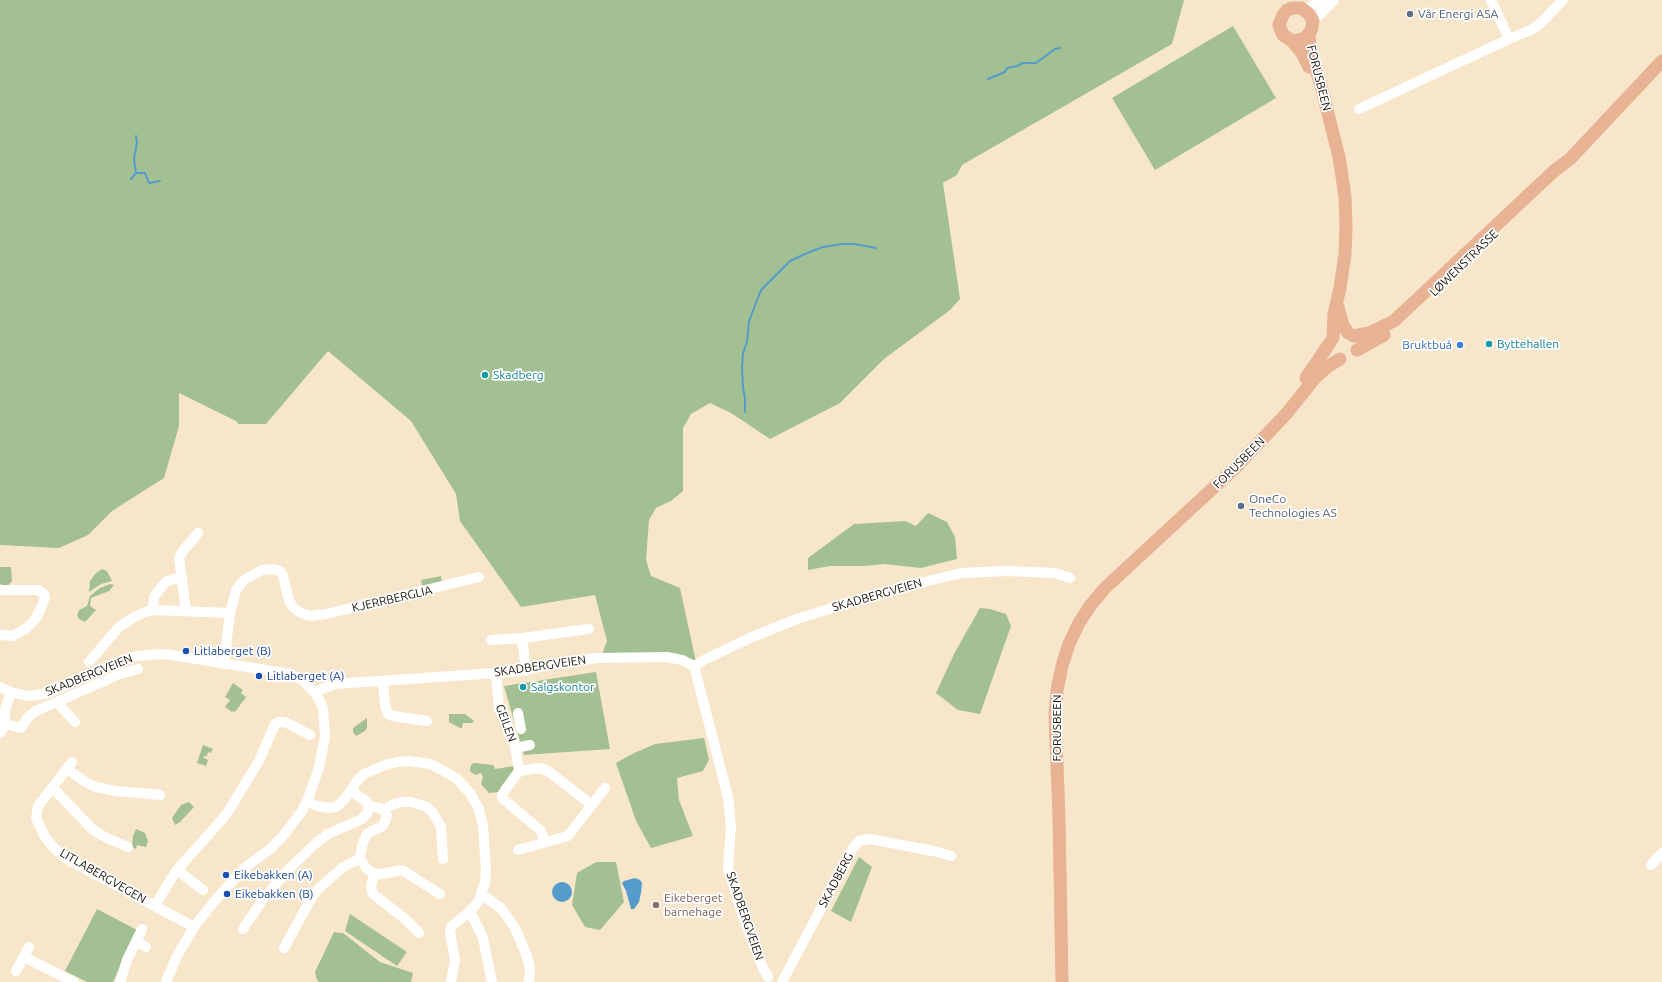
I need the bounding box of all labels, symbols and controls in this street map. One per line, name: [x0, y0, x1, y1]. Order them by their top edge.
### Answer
place label: Vår Energi ASA: [1418, 7, 1498, 21]
marker: Vår Energi ASA: [1405, 9, 1415, 19]
street label: FORUSBEEN: [1304, 44, 1334, 112]
street label: LØWENSTRASSE: [1427, 227, 1501, 299]
place label: Byttehallen: [1497, 337, 1559, 351]
place label: Bruktbuå: [1402, 338, 1452, 352]
marker: Byttehallen: [1484, 339, 1494, 349]
marker: Bruktbuå: [1455, 340, 1465, 350]
place label: Skadberg: [493, 368, 544, 382]
marker: Skadberg: [480, 370, 490, 380]
street label: FORUSBEEN: [1210, 434, 1268, 492]
place label: OneCo Technologies AS: [1249, 492, 1337, 520]
marker: OneCo Technologies AS: [1236, 501, 1246, 511]
street label: SKADBERGVEIEN: [830, 575, 924, 615]
street label: KJERRBERGLIA: [350, 583, 434, 615]
place label: Litlaberget (B): [194, 644, 271, 658]
marker: Litlaberget (B): [181, 646, 191, 656]
street label: SKADBERGVEIEN: [43, 651, 135, 699]
street label: SKADBERGVEIEN: [493, 652, 587, 680]
place label: Litlaberget (A): [267, 669, 345, 683]
marker: Litlaberget (A): [254, 671, 264, 681]
place label: Salgskontor: [531, 680, 595, 694]
marker: Salgskontor: [518, 682, 528, 692]
street label: FORUSBEEN: [1050, 694, 1064, 762]
street label: GEILEN: [493, 702, 519, 744]
street label: LITLABERGVEGEN: [57, 845, 149, 907]
street label: SKADBERG: [816, 850, 856, 910]
place label: Eikebakken (A): [234, 868, 313, 882]
marker: Eikebakken (A): [221, 870, 231, 880]
street label: SKADBERGVEIEN: [723, 870, 767, 962]
place label: Eikebakken (B): [235, 887, 313, 901]
marker: Eikebakken (B): [222, 889, 232, 899]
place label: Eikeberget barnehage: [664, 891, 723, 919]
marker: Eikeberget barnehage: [651, 900, 661, 910]

